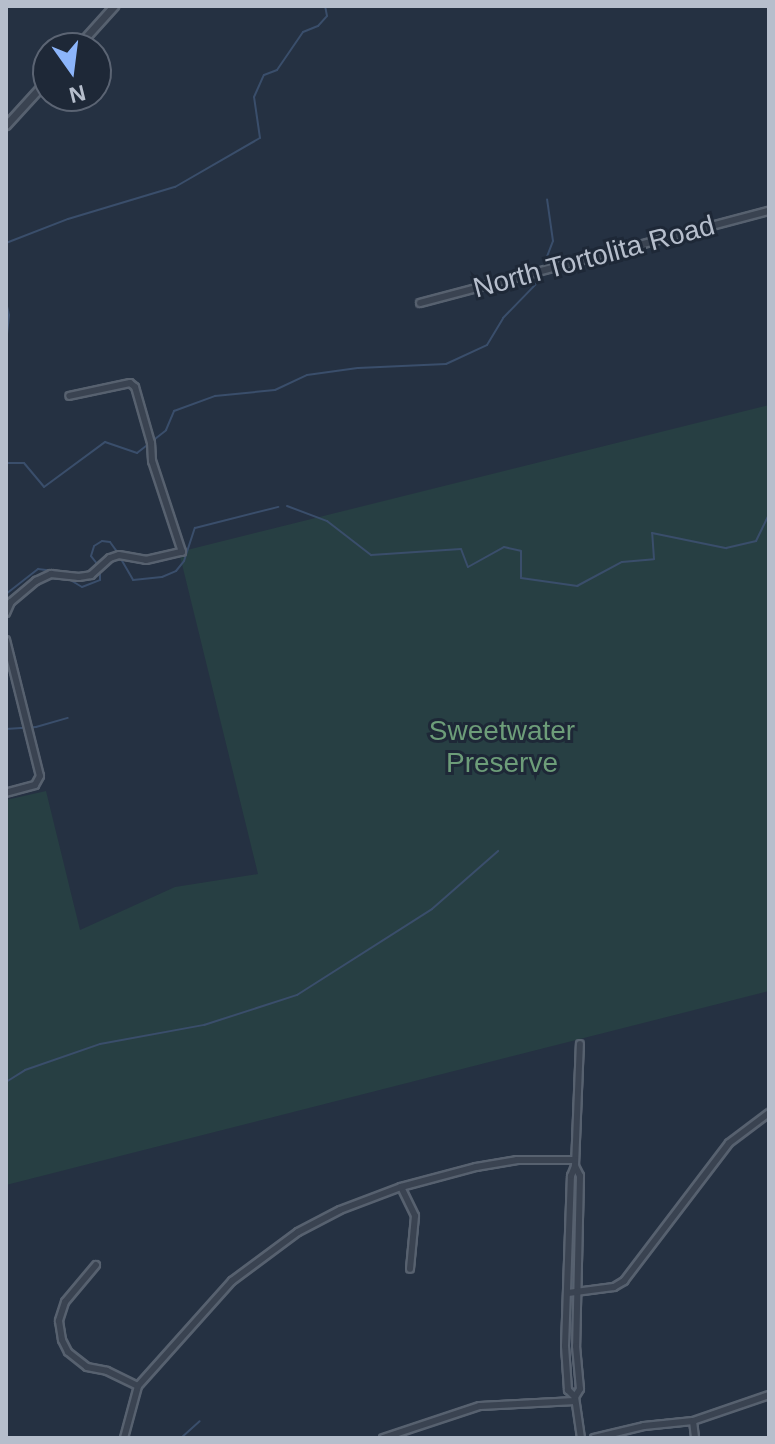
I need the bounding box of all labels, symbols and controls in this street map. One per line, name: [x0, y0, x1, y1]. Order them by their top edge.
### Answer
north arrow: [32, 32, 112, 112]
text: N: [67, 80, 88, 108]
street label: North Tortolita Road: [469, 209, 719, 305]
park label: Sweetwater Preserve: [429, 714, 575, 780]

